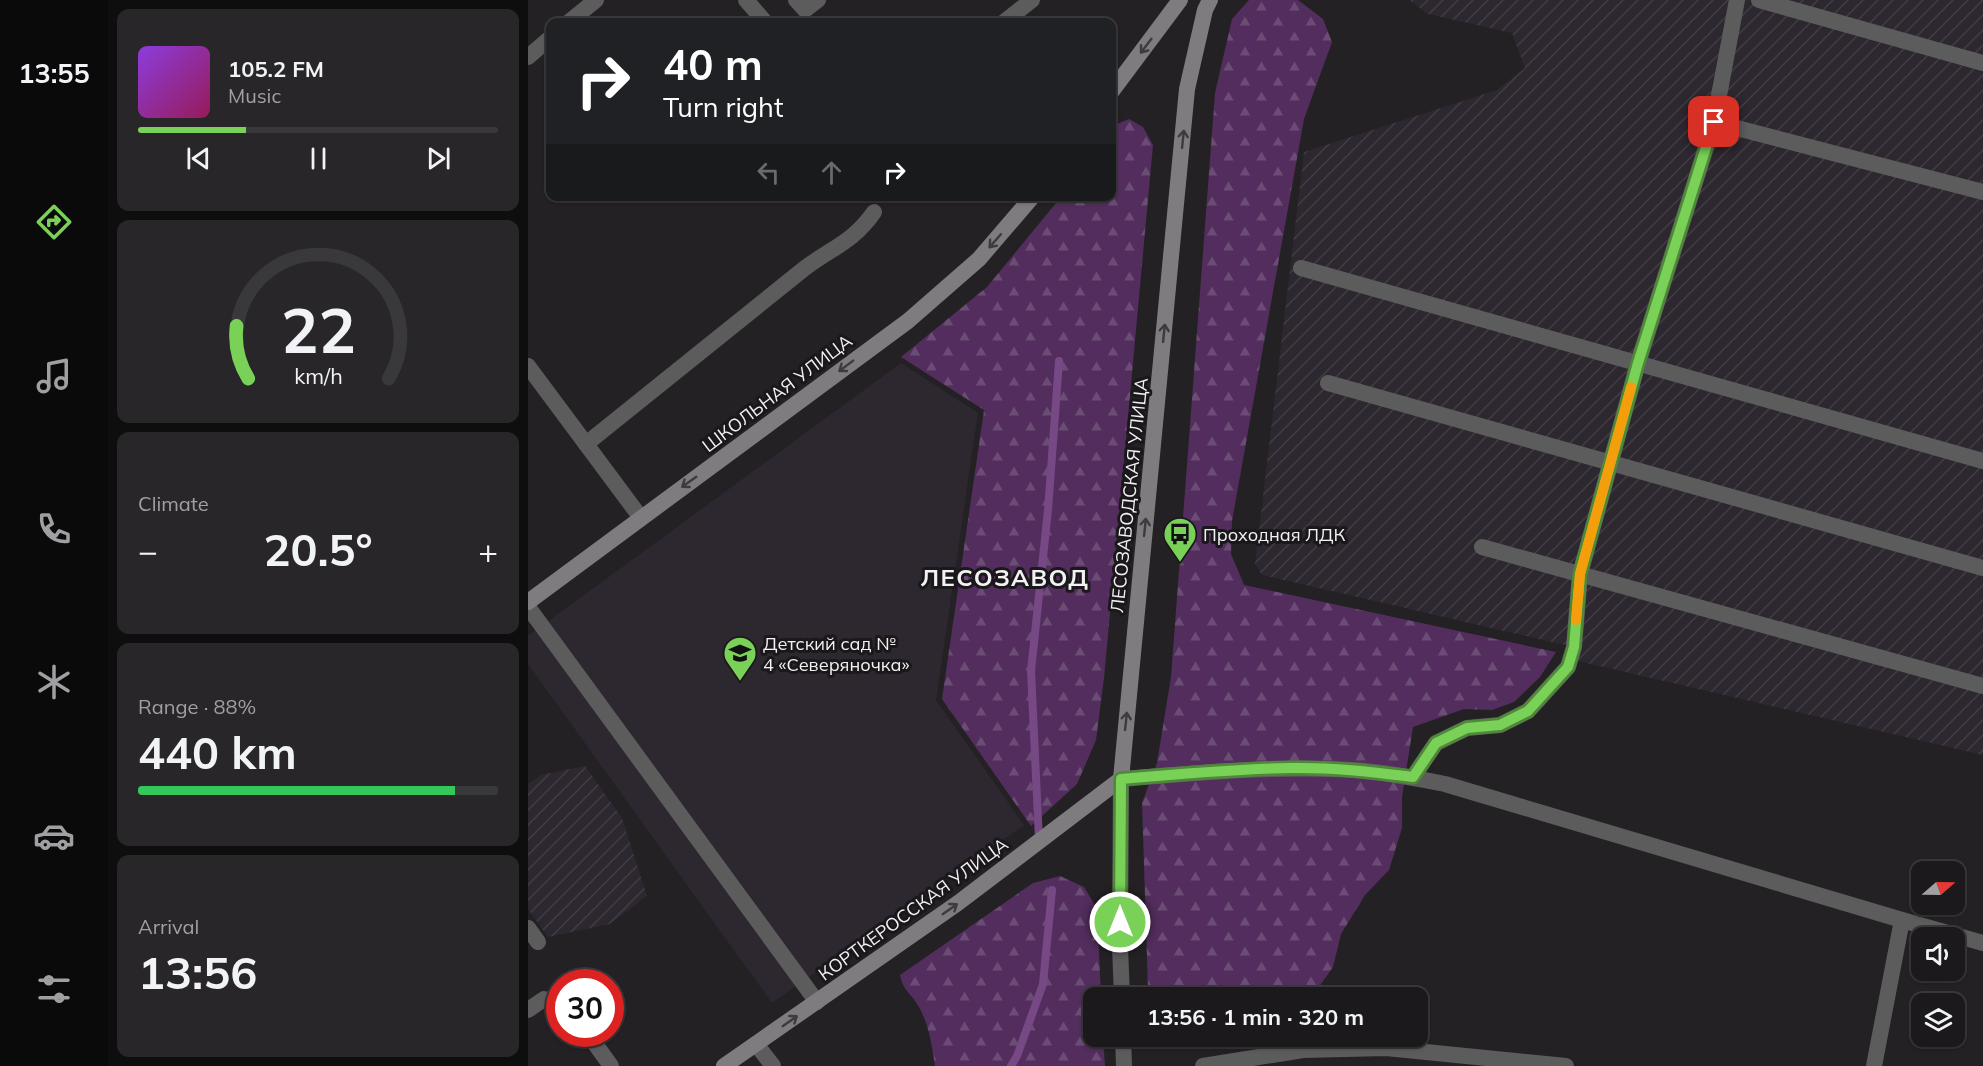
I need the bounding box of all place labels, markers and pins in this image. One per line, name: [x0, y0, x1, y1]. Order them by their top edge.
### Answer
pin: [1688, 96, 1739, 147]
bus stop icon: Проходная ЛДК: [1162, 516, 1198, 563]
place label: Проходная ЛДК: [1203, 523, 1346, 546]
place label: Детский сад № 4 «Северяночка»: [763, 632, 910, 676]
school or university icon: Детский сад № 4 «Северяночка»: [722, 635, 758, 682]

